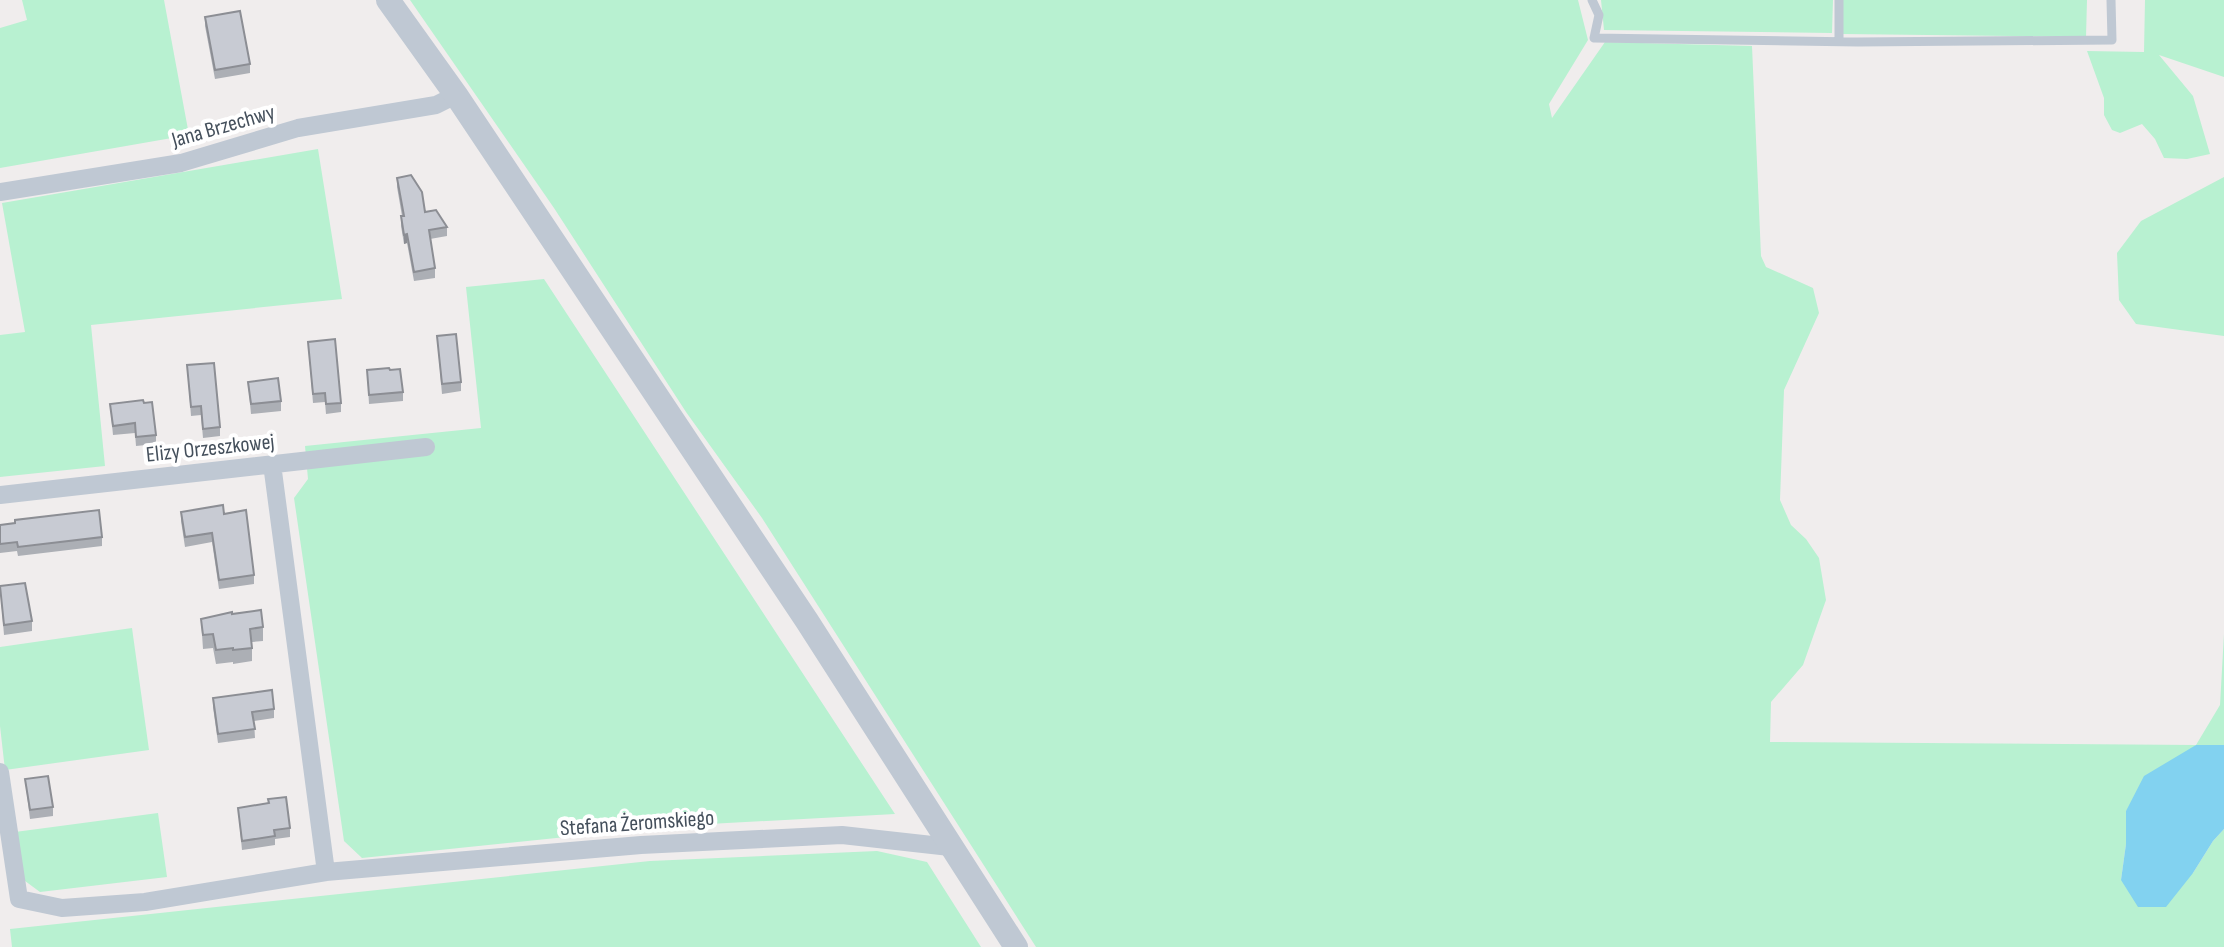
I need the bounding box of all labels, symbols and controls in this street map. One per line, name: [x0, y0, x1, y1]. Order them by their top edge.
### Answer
street label: Jana Brzechwy: [168, 99, 279, 154]
street label: Elizy Orzeszkowej: [145, 428, 276, 469]
street label: Stefana Żeromskiego: [559, 805, 715, 842]

